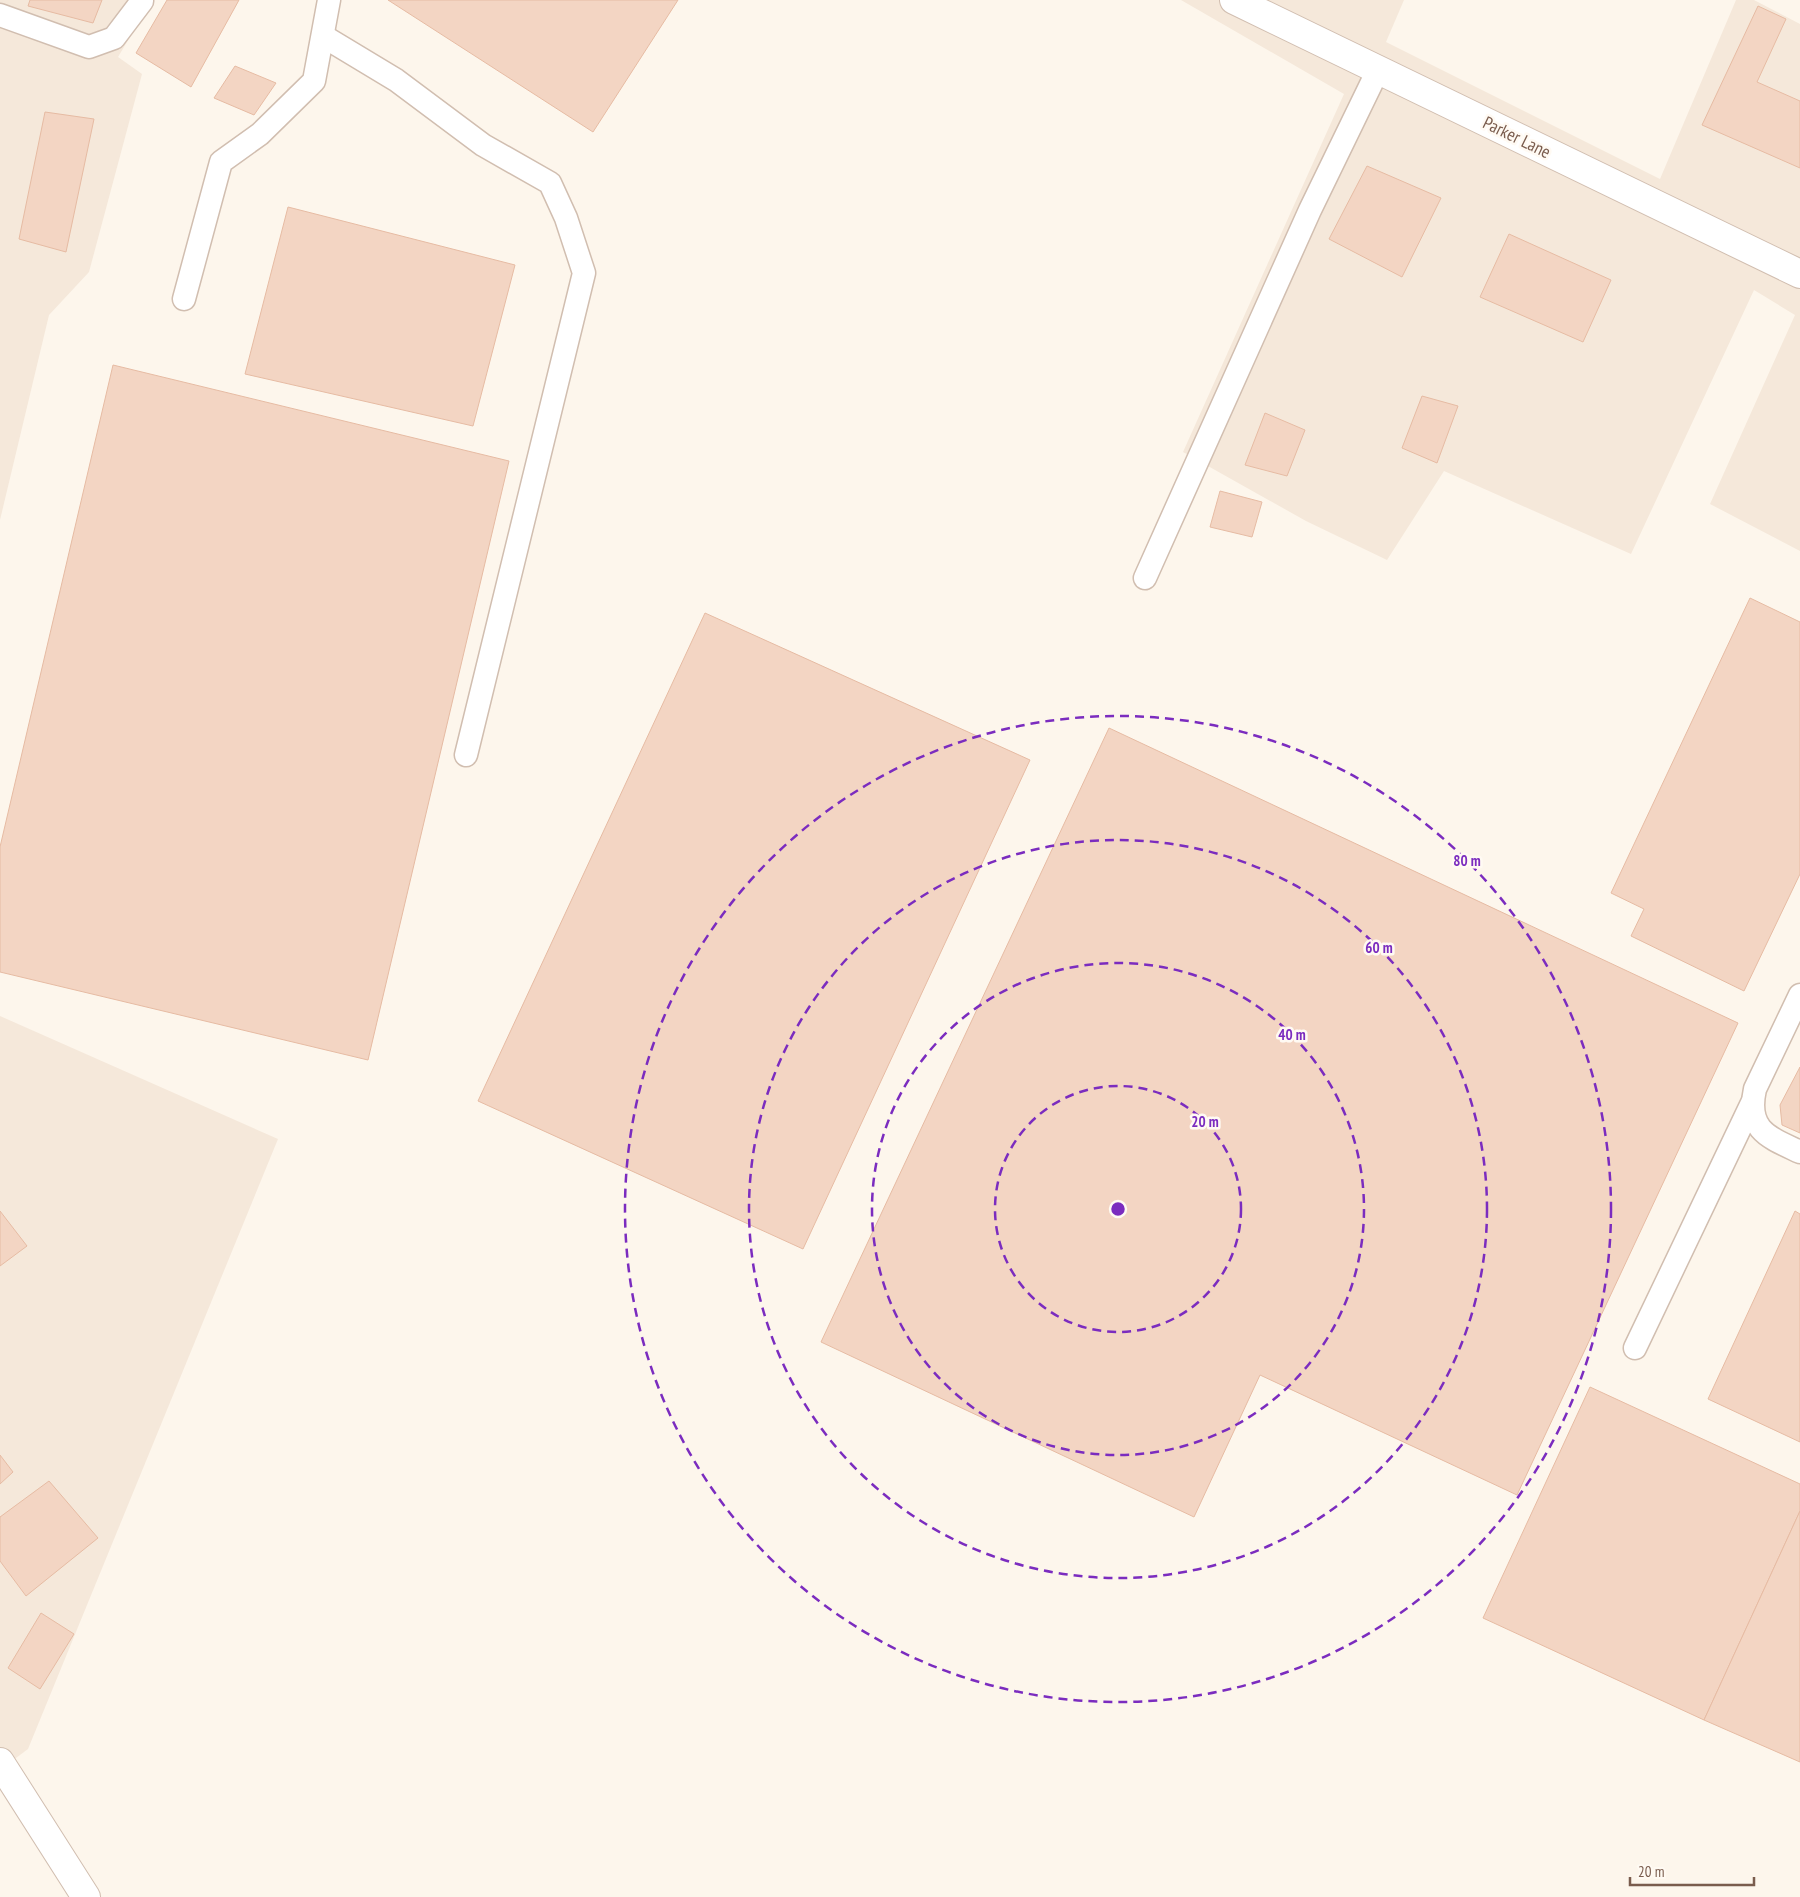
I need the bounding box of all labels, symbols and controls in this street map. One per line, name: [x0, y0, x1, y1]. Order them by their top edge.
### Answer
street label: Parker Lane: [1479, 111, 1555, 163]
text: 80 m: [1453, 851, 1481, 870]
text: 60 m: [1365, 938, 1393, 957]
text: 40 m: [1278, 1025, 1306, 1044]
text: 20 m: [1191, 1112, 1219, 1131]
centre of rings: [1109, 1200, 1127, 1218]
scale bar: [1630, 1854, 1754, 1886]
text: 20 m: [1638, 1862, 1664, 1881]

